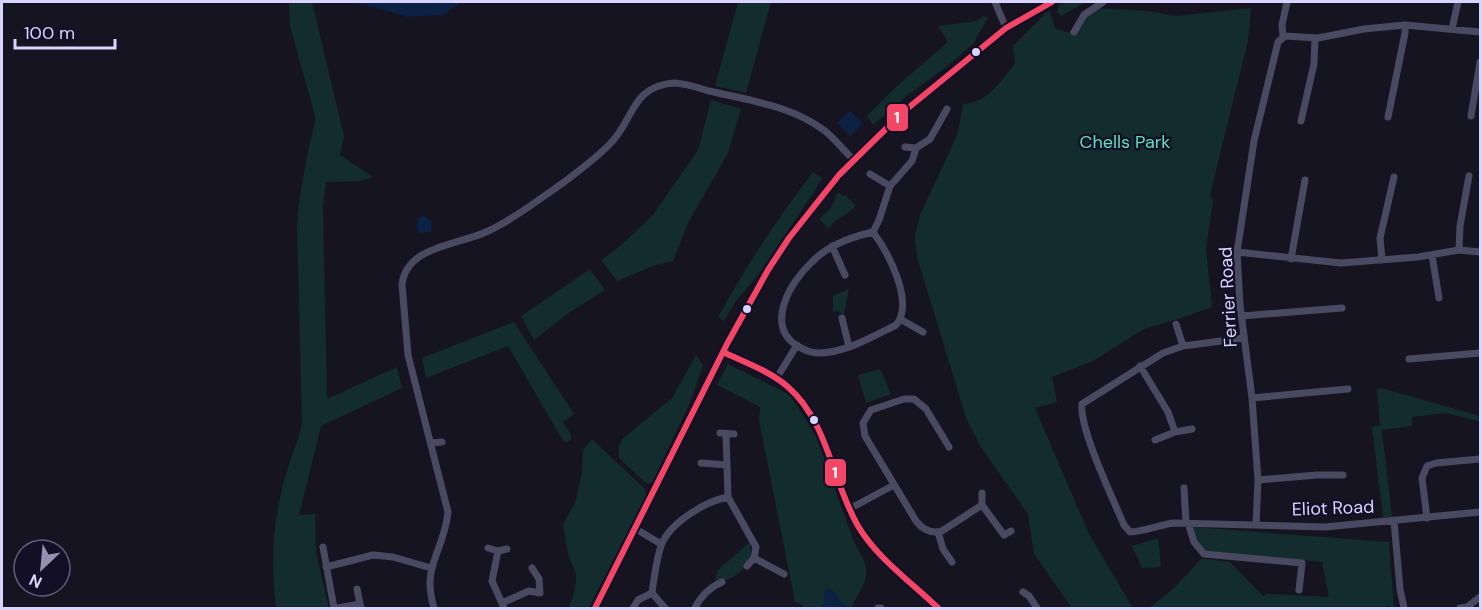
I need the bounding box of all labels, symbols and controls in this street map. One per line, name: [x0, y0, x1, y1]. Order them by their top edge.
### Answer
scale bar: [15, 12, 116, 50]
text: 100 m: [24, 21, 75, 45]
unlabelled marker: [970, 46, 982, 58]
line badge: 1: [886, 103, 909, 132]
text: 1: [894, 107, 900, 128]
park label: Chells Park: [1080, 130, 1170, 154]
street label: Ferrier Road: [1213, 246, 1243, 348]
unlabelled marker: [741, 303, 753, 315]
unlabelled marker: [808, 414, 820, 426]
line badge: 1: [824, 458, 847, 487]
text: 1: [832, 462, 838, 483]
street label: Eliot Road: [1291, 495, 1375, 521]
north arrow: [12, 538, 72, 598]
text: N: [26, 569, 45, 593]

